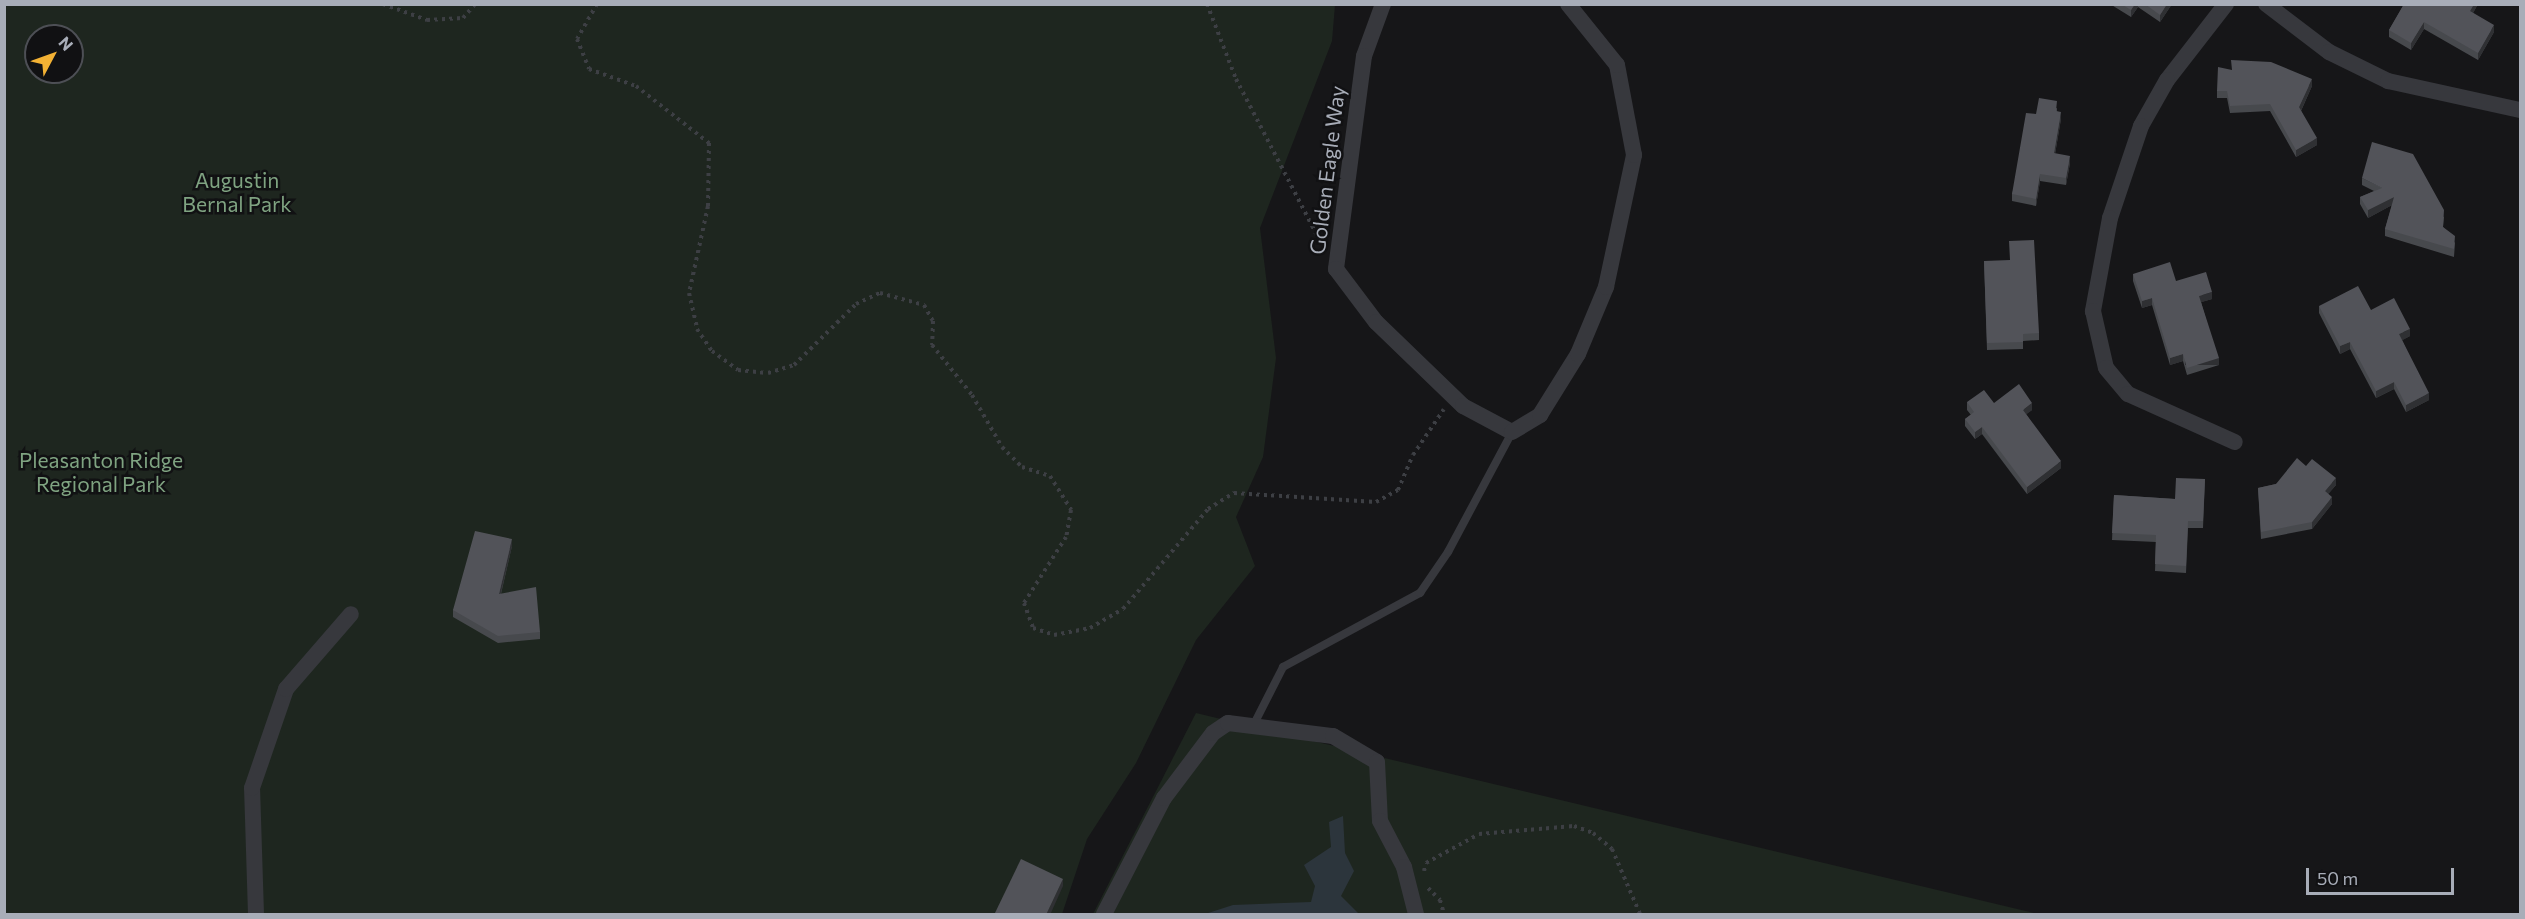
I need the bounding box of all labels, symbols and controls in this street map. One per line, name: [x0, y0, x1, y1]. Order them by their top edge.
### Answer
north arrow: [24, 24, 84, 84]
text: N: [55, 32, 78, 54]
street label: Golden Eagle Way: [1304, 84, 1350, 256]
park label: Augustin Bernal Park: [182, 167, 292, 217]
park label: Pleasanton Ridge Regional Park: [19, 447, 183, 497]
scale bar: [2309, 856, 2458, 894]
text: 50 m: [2317, 867, 2358, 889]

